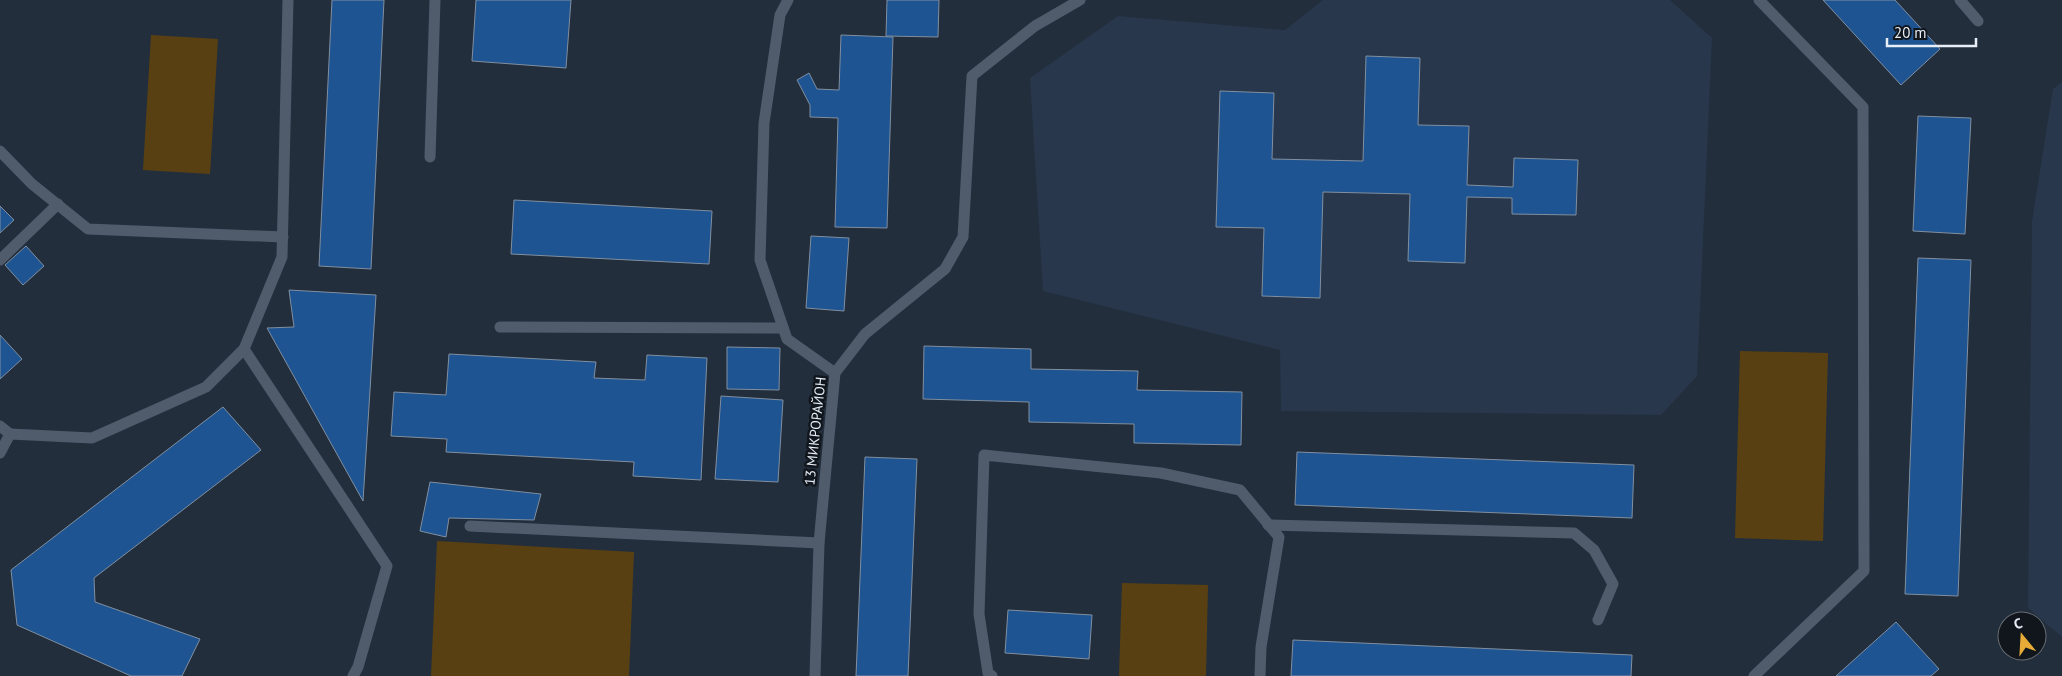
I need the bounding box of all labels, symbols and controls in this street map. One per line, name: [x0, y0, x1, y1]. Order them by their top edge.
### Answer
scale bar: [1887, 15, 1976, 47]
text: 20 m: [1894, 23, 1927, 42]
street label: 13 МИКРОРАЙОН: [800, 376, 830, 486]
north arrow: [1997, 611, 2047, 661]
text: С: [2011, 614, 2025, 633]

